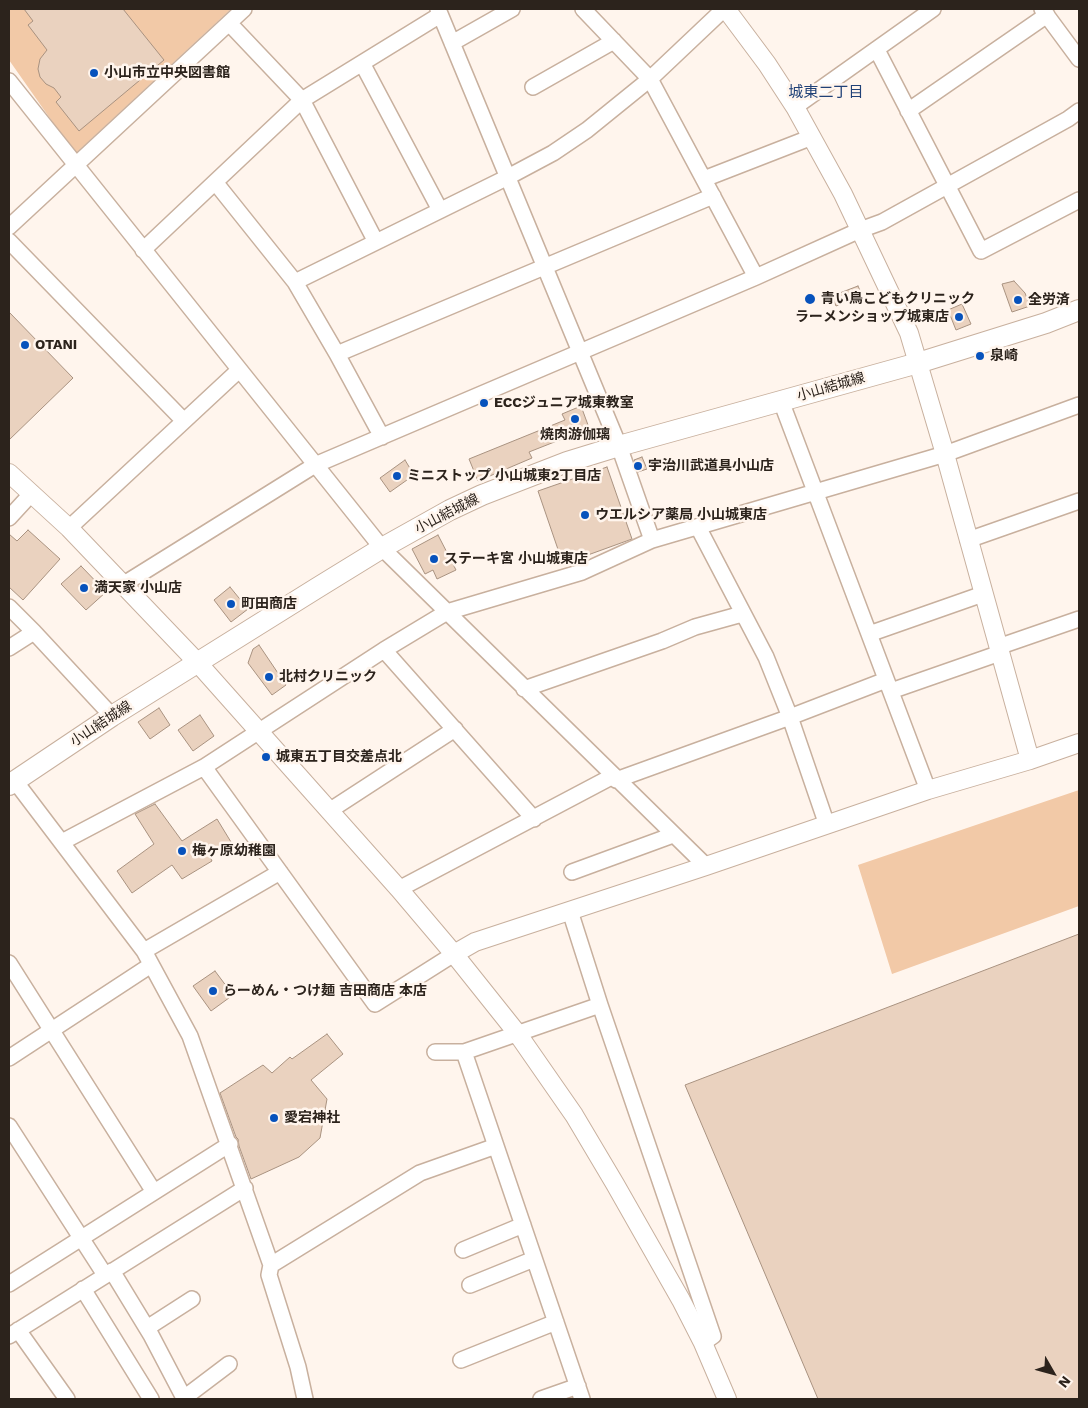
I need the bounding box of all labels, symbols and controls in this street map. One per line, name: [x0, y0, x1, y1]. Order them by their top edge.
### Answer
place label: 小山市立中央図書館: [104, 65, 230, 81]
marker: 小山市立中央図書館: [88, 67, 100, 79]
district label: 城東二丁目: [789, 84, 863, 102]
place label: 青い鳥こどもクリニック: [821, 291, 975, 307]
marker: 青い鳥こどもクリニック: [803, 292, 817, 306]
place label: 全労済: [1028, 292, 1070, 308]
marker: 全労済: [1012, 294, 1024, 306]
place label: ラーメンショップ城東店: [795, 309, 949, 325]
marker: ラーメンショップ城東店: [953, 311, 965, 323]
place label: OTANI: [35, 337, 77, 353]
marker: OTANI: [19, 339, 31, 351]
place label: 泉崎: [990, 348, 1018, 364]
marker: 泉崎: [974, 350, 986, 362]
street label: 小山結城線: [795, 369, 867, 405]
place label: ECCジュニア城東教室: [494, 395, 634, 411]
marker: ECCジュニア城東教室: [478, 397, 490, 409]
marker: 焼肉游伽璃: [569, 413, 581, 425]
place label: 焼肉游伽璃: [540, 427, 610, 443]
place label: 宇治川武道具小山店: [648, 458, 774, 474]
marker: 宇治川武道具小山店: [632, 460, 644, 472]
place label: ミニストップ 小山城東2丁目店: [407, 468, 601, 484]
marker: ミニストップ 小山城東2丁目店: [391, 470, 403, 482]
street label: 小山結城線: [412, 491, 482, 537]
place label: ウエルシア薬局 小山城東店: [595, 507, 767, 523]
marker: ウエルシア薬局 小山城東店: [579, 509, 591, 521]
place label: ステーキ宮 小山城東店: [444, 551, 588, 567]
marker: ステーキ宮 小山城東店: [428, 553, 440, 565]
place label: 満天家 小山店: [94, 580, 182, 596]
marker: 満天家 小山店: [78, 582, 90, 594]
place label: 町田商店: [241, 596, 297, 612]
marker: 町田商店: [225, 598, 237, 610]
place label: 北村クリニック: [279, 669, 377, 685]
marker: 北村クリニック: [263, 671, 275, 683]
street label: 小山結城線: [67, 698, 135, 750]
place label: 城東五丁目交差点北: [276, 749, 402, 765]
marker: 城東五丁目交差点北: [260, 751, 272, 763]
place label: 梅ヶ原幼稚園: [192, 843, 276, 859]
marker: 梅ヶ原幼稚園: [176, 845, 188, 857]
place label: らーめん・つけ麺 吉田商店 本店: [223, 983, 427, 999]
marker: らーめん・つけ麺 吉田商店 本店: [207, 985, 219, 997]
place label: 愛宕神社: [284, 1110, 340, 1126]
marker: 愛宕神社: [268, 1112, 280, 1124]
north arrow: [1028, 1348, 1078, 1398]
text: N: [1055, 1373, 1074, 1391]

